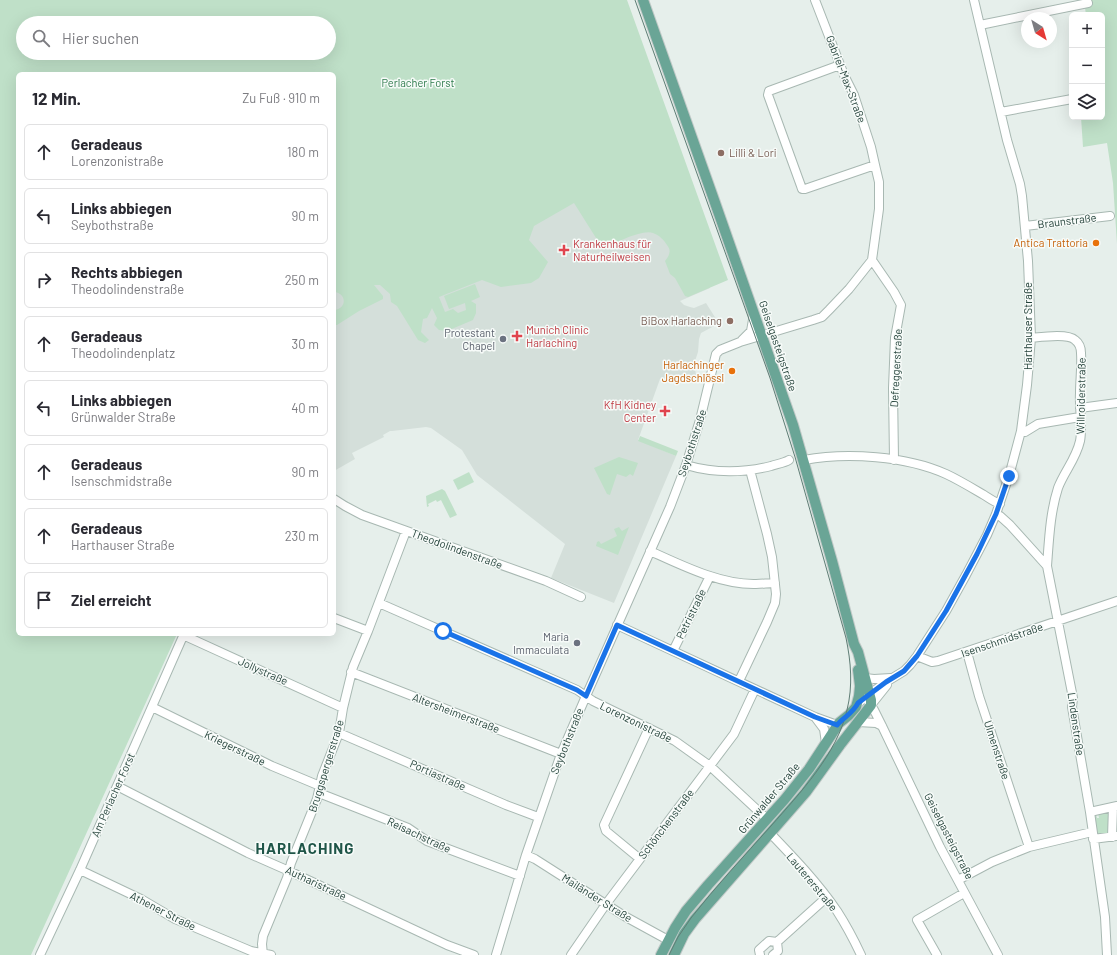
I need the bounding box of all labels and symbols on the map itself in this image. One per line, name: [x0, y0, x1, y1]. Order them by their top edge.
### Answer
north arrow: [1021, 12, 1057, 48]
street label: Gabriel-Max-Straße: [824, 33, 869, 125]
park label: Perlacher Forst: [381, 76, 455, 89]
place label: Lilli & Lori: [729, 146, 777, 159]
marker: Lilli & Lori: [716, 148, 726, 158]
street label: Braunstraße: [1037, 210, 1097, 231]
place label: Antica Trattoria: [1014, 236, 1088, 249]
place label: Krankenhaus für Naturheilweisen: [573, 237, 651, 263]
marker: Antica Trattoria: [1091, 238, 1101, 248]
marker: Krankenhaus für Naturheilweisen: [558, 244, 570, 256]
street label: Harthauser Straße: [1021, 282, 1034, 370]
street label: Geiselgasteigstraße: [757, 299, 800, 393]
place label: BiBox Harlaching: [641, 314, 722, 327]
marker: BiBox Harlaching: [725, 316, 735, 326]
place label: Munich Clinic Harlaching: [526, 323, 589, 349]
place label: Protestant Chapel: [444, 326, 495, 352]
street label: Defreggerstraße: [887, 328, 904, 408]
marker: Munich Clinic Harlaching: [511, 330, 523, 342]
marker: Protestant Chapel: [498, 334, 508, 344]
street label: Willroiderstraße: [1073, 357, 1088, 435]
place label: Harlachinger Jagdschlössl: [662, 358, 724, 384]
marker: Harlachinger Jagdschlössl: [727, 366, 737, 376]
place label: KfH Kidney Center: [604, 398, 656, 424]
marker: KfH Kidney Center: [659, 405, 671, 417]
street label: Seybothstraße: [675, 407, 709, 478]
route end: [1000, 467, 1018, 485]
street label: Theodolindenstraße: [410, 526, 505, 571]
street label: Petristraße: [673, 587, 708, 641]
street label: Isenschmidstraße: [959, 619, 1045, 660]
route start: [434, 622, 452, 640]
place label: Maria Immaculata: [513, 630, 569, 656]
marker: Maria Immaculata: [572, 638, 582, 648]
street label: Jollystraße: [236, 654, 290, 687]
street label: Altersheimerstraße: [411, 690, 502, 735]
street label: Lindenstraße: [1066, 692, 1087, 756]
street label: Lorenzonistraße: [598, 699, 674, 745]
street label: Seybothstraße: [547, 706, 586, 776]
street label: Bruggspergerstraße: [305, 718, 346, 814]
street label: Ulmenstraße: [982, 719, 1013, 781]
street label: Kriegerstraße: [203, 727, 268, 768]
street label: Am Perlacher Forst: [88, 751, 137, 839]
street label: Portiastraße: [408, 756, 468, 793]
street label: Grünwalder Straße: [735, 759, 802, 836]
street label: Schönchenstraße: [635, 786, 696, 861]
street label: Geiselgasteigstraße: [922, 790, 977, 881]
street label: Reisachstraße: [385, 814, 453, 855]
district label: HARLACHING: [256, 839, 354, 857]
street label: Lautererstraße: [784, 850, 841, 914]
street label: Autharistraße: [284, 863, 349, 902]
street label: Mailänder Straße: [560, 871, 635, 924]
street label: Athener Straße: [128, 888, 198, 933]

